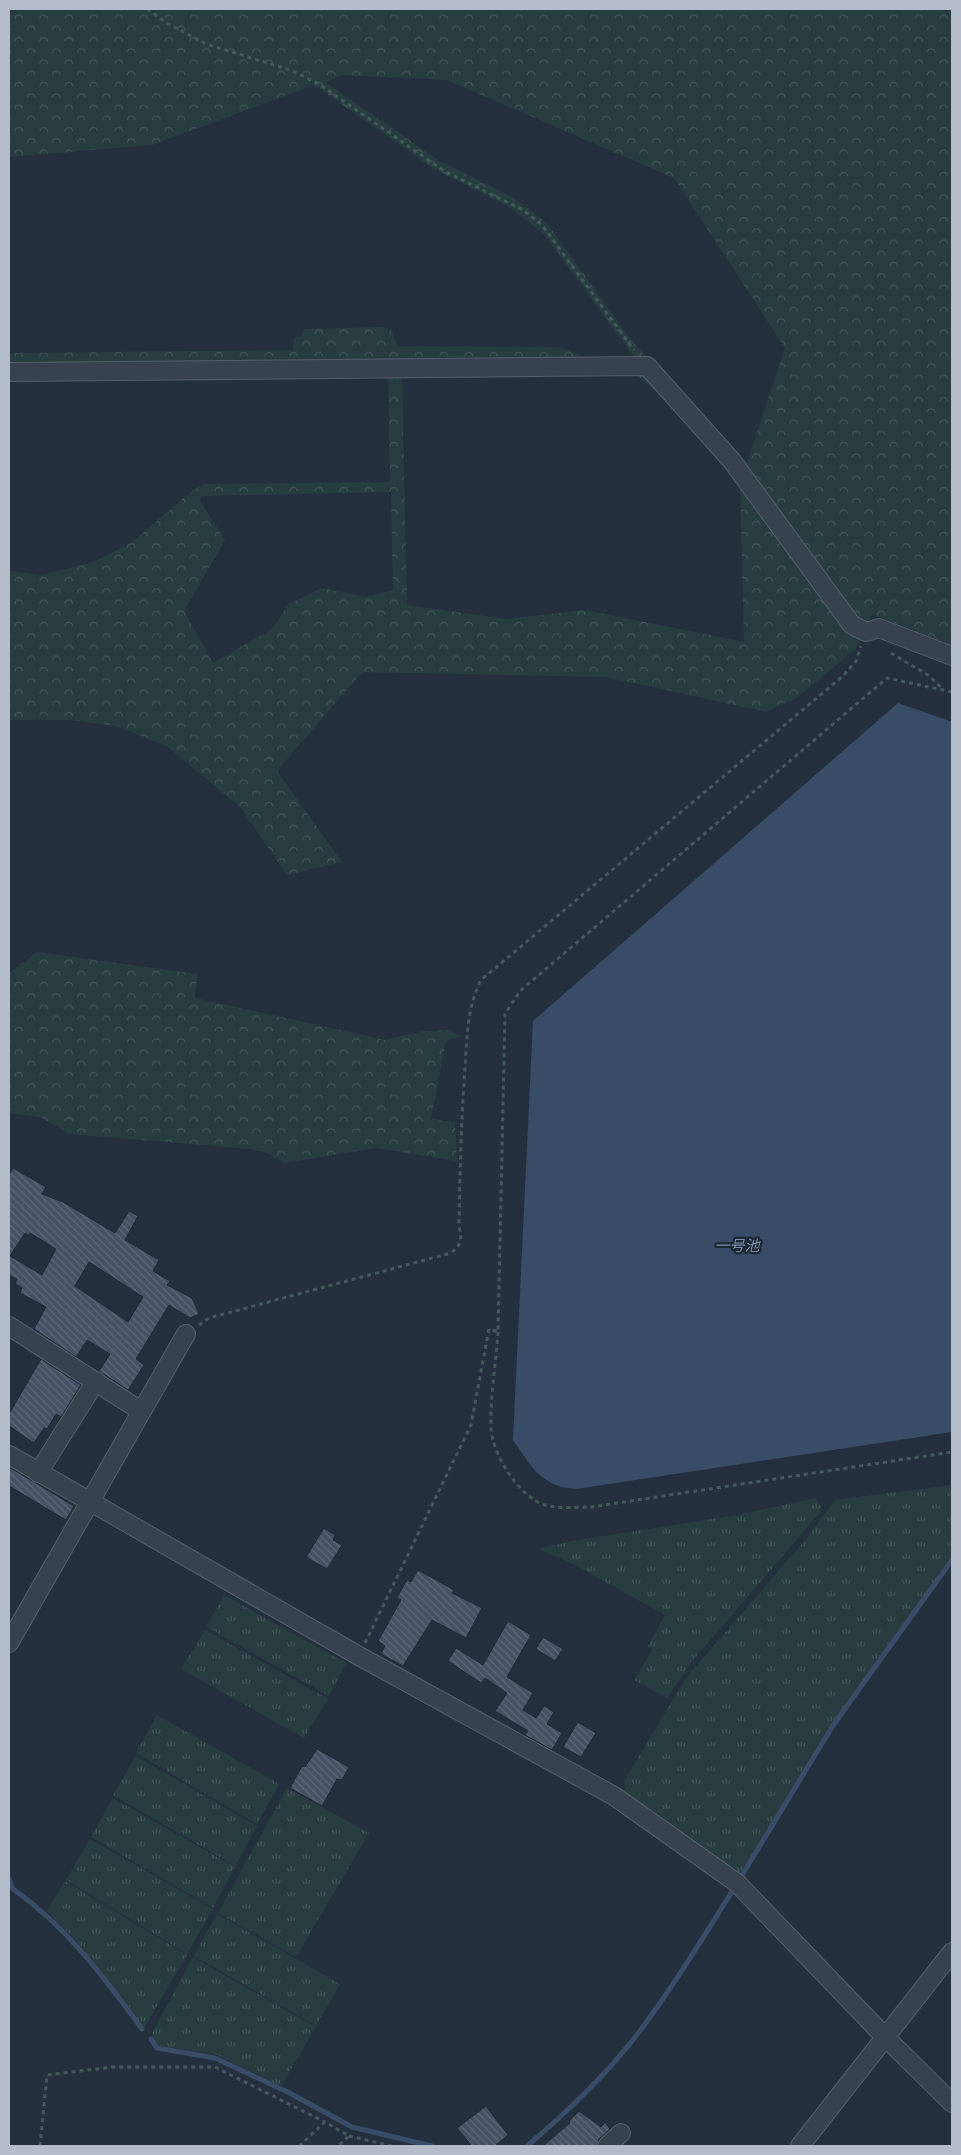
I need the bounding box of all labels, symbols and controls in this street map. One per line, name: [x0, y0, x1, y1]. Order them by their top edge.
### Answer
water label: 一号池: [714, 1236, 761, 1255]

